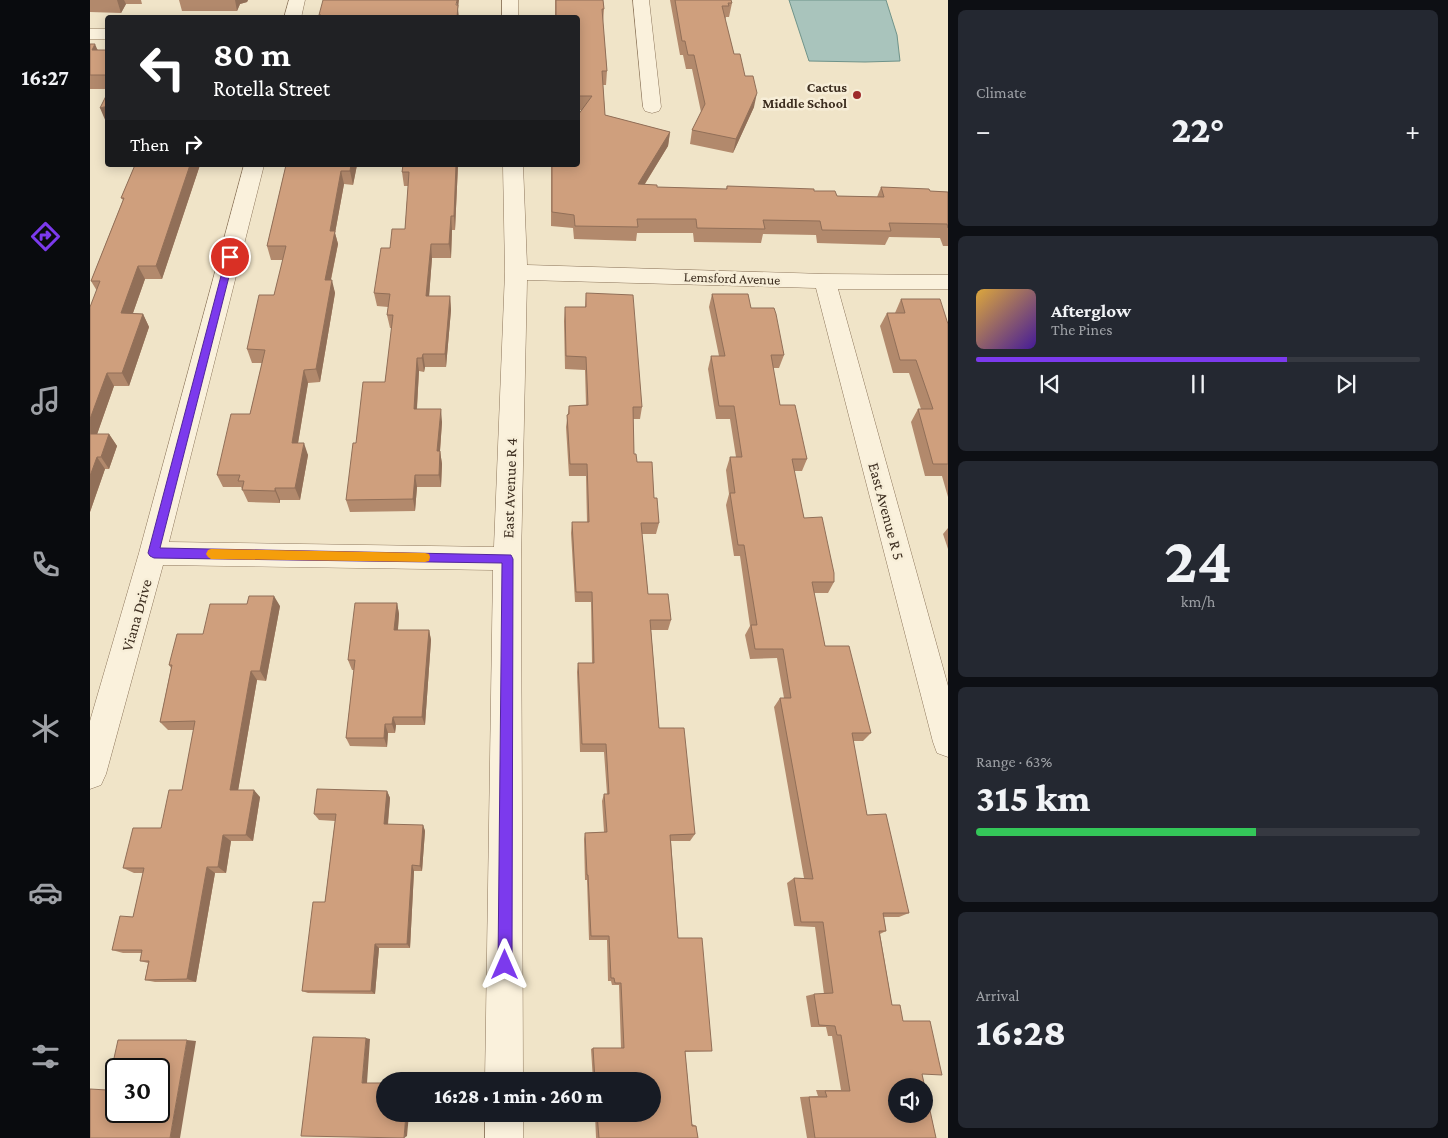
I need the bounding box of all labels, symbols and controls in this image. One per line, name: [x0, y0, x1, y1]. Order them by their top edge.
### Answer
icon: left: [130, 35, 195, 100]
text: 80 m: [213, 35, 291, 74]
text: 16:27: [21, 65, 69, 90]
text: Rotella Street: [213, 76, 330, 101]
place label: Cactus Middle School: [762, 79, 847, 111]
text: Climate: [976, 84, 1026, 101]
marker: Cactus Middle School: [851, 89, 863, 101]
text: 22°: [1171, 108, 1225, 150]
text: −: [976, 115, 991, 146]
text: +: [1405, 115, 1420, 146]
icon: right: [179, 130, 207, 158]
text: Then: [130, 134, 169, 155]
icon: directions: [28, 219, 63, 254]
pin: [209, 236, 251, 278]
icon: arrive: [216, 243, 244, 271]
street label: Lemsford Avenue: [683, 268, 781, 288]
text: Afterglow: [1051, 300, 1131, 321]
text: The Pines: [1051, 321, 1112, 338]
icon: previous: [1036, 370, 1064, 398]
icon: pause: [1184, 370, 1212, 398]
icon: next: [1332, 370, 1360, 398]
icon: music: [28, 383, 63, 418]
street label: East Avenue R 4: [499, 437, 520, 539]
street label: East Avenue R 5: [865, 461, 908, 562]
text: 24: [1164, 524, 1232, 596]
icon: phone: [28, 547, 63, 582]
street label: Viana Drive: [118, 577, 155, 653]
text: km/h: [1181, 593, 1215, 610]
icon: climate: [28, 711, 63, 746]
text: Range · 63%: [976, 753, 1052, 770]
text: 315 km: [976, 777, 1090, 819]
icon: car: [28, 875, 63, 910]
position arrow: [478, 938, 530, 990]
text: Arrival: [976, 987, 1020, 1004]
text: 16:28: [976, 1011, 1066, 1053]
icon: filters: [28, 1039, 63, 1074]
speed limit sign: 30: [105, 1058, 170, 1123]
map controls: [888, 1078, 933, 1123]
button: sound: [888, 1078, 933, 1123]
text: 16:28 · 1 min · 260 m: [434, 1086, 603, 1107]

